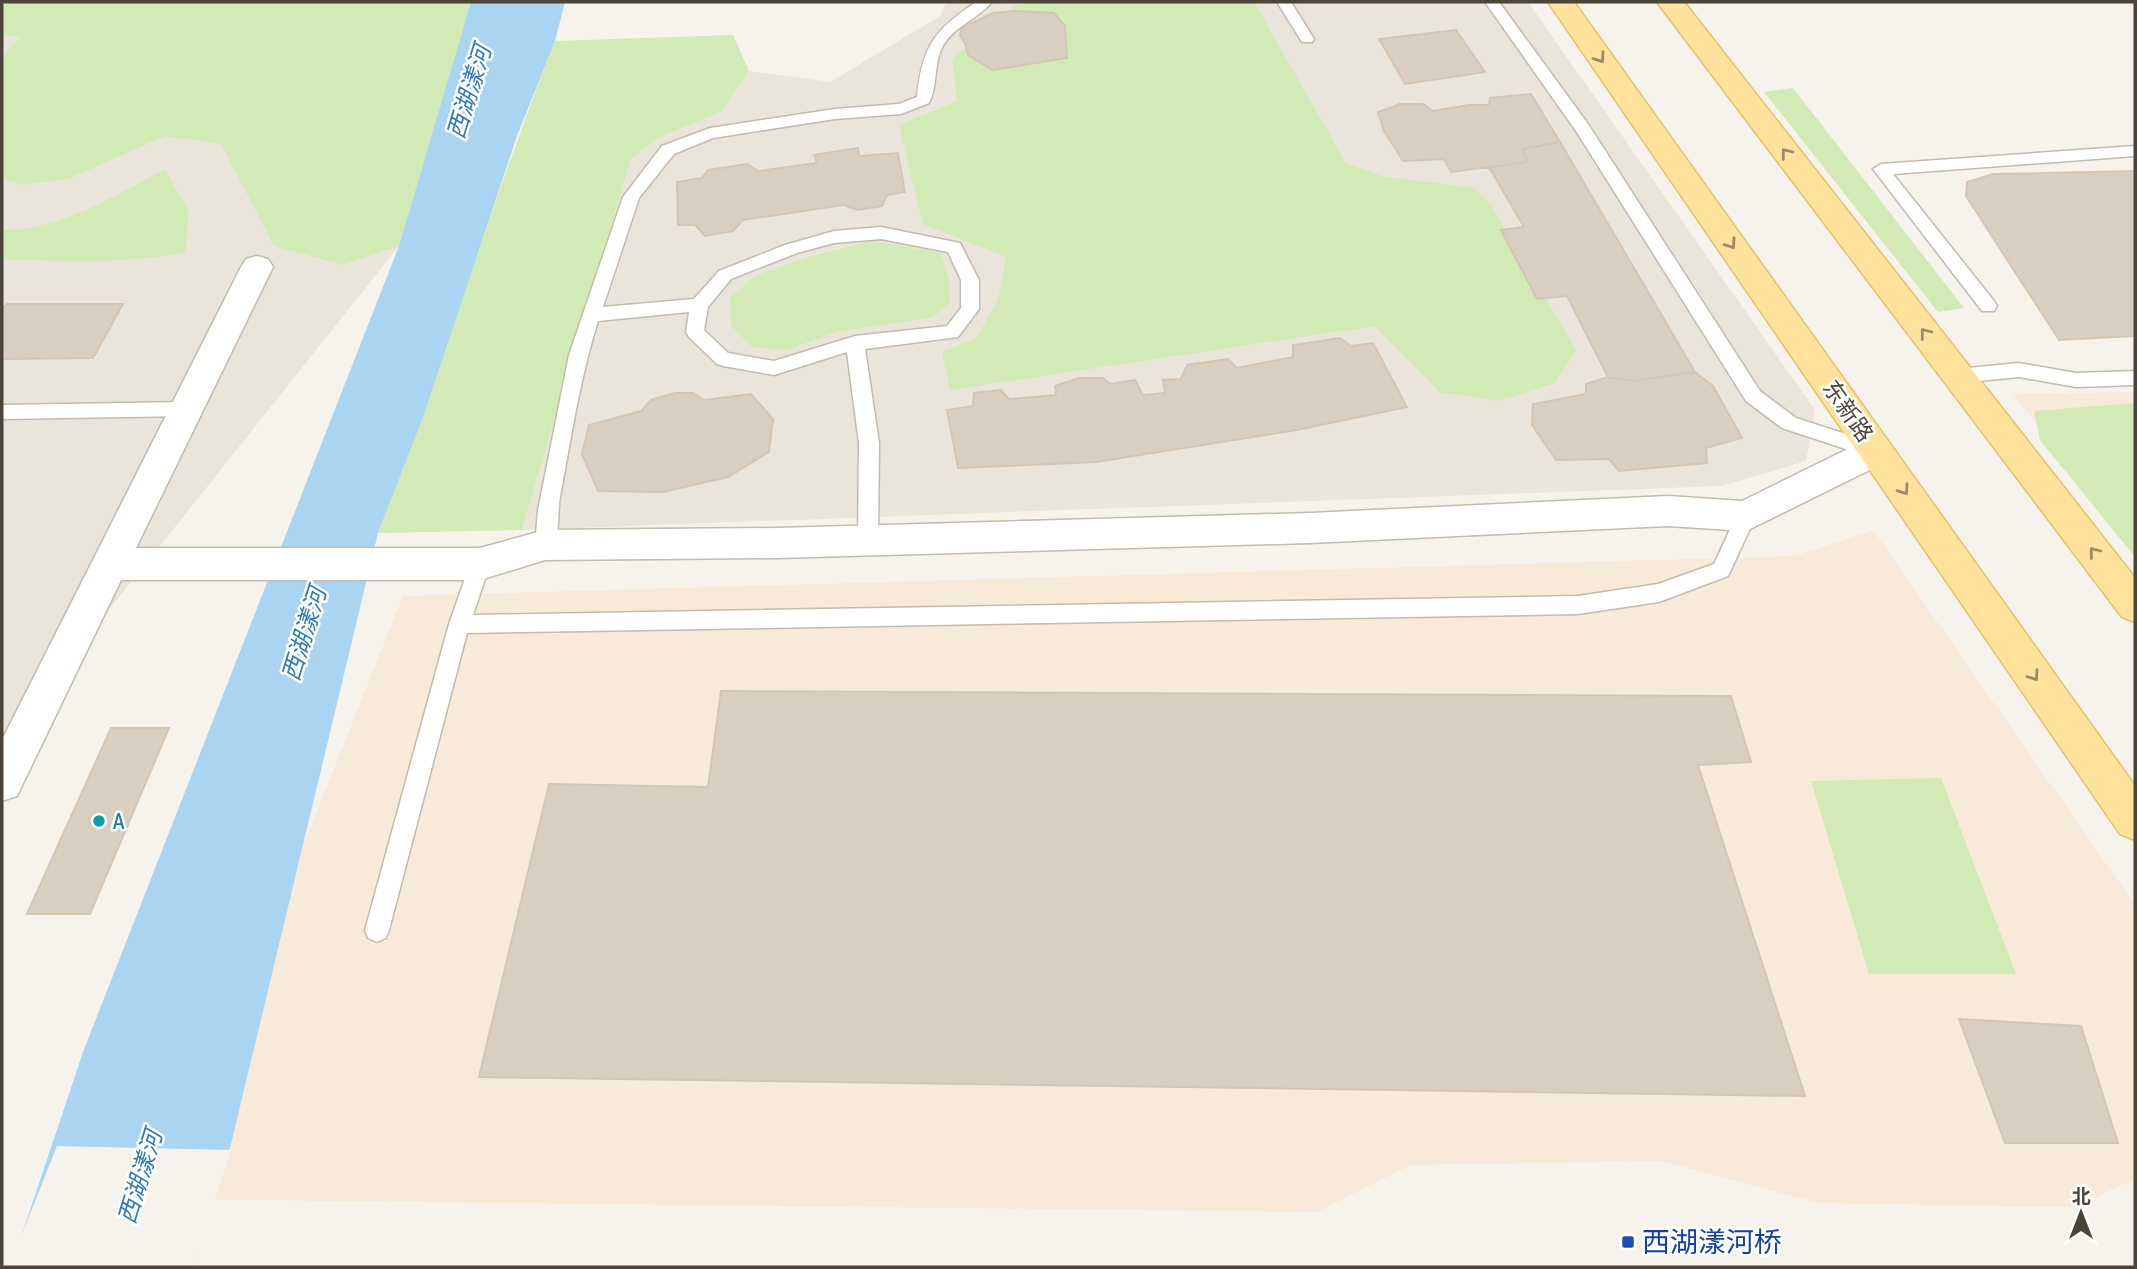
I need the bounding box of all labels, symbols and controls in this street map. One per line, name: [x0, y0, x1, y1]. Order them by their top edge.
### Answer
water label: 西湖漾河: [442, 38, 497, 142]
one-way arrow: [1592, 50, 1604, 63]
one-way arrow: [1782, 148, 1795, 161]
one-way arrow: [1723, 236, 1735, 249]
one-way arrow: [1920, 328, 1933, 341]
street label: 东新路: [1818, 375, 1878, 447]
one-way arrow: [1896, 482, 1908, 495]
one-way arrow: [2089, 548, 2102, 560]
water label: 西湖漾河: [277, 580, 332, 684]
one-way arrow: [2026, 668, 2038, 681]
place label: A: [113, 808, 125, 834]
marker: A: [91, 813, 107, 829]
water label: 西湖漾河: [113, 1123, 168, 1227]
north arrow: [2046, 1178, 2116, 1248]
text: 北: [2071, 1185, 2091, 1207]
place label: 西湖漾河桥: [1642, 1226, 1782, 1258]
marker: 西湖漾河桥: [1620, 1234, 1636, 1250]

